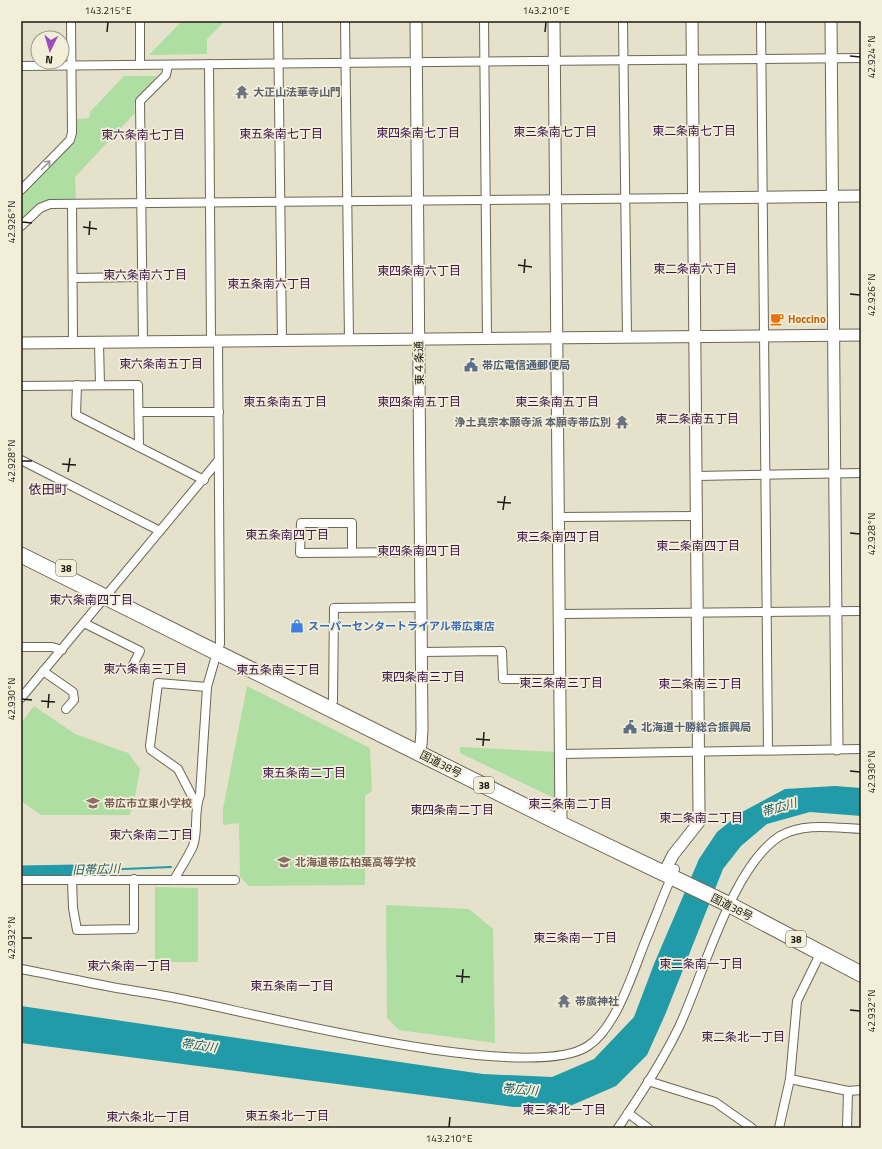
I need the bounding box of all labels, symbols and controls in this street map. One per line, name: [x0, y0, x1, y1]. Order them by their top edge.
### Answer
text: 143.215°E: [85, 3, 132, 18]
text: 143.210°E: [523, 3, 570, 18]
north arrow: [30, 30, 70, 70]
text: 42.924°N: [864, 36, 879, 78]
text: N: [45, 52, 54, 68]
temple icon: 大正山法華寺山門: [234, 84, 250, 100]
place label: 大正山法華寺山門: [253, 84, 341, 100]
district label: 東二条南七丁目: [652, 121, 736, 140]
district label: 東三条南七丁目: [513, 122, 597, 141]
district label: 東四条南七丁目: [376, 123, 460, 142]
district label: 東五条南七丁目: [239, 124, 323, 143]
district label: 東六条南七丁目: [101, 125, 185, 144]
one-way arrow: [41, 160, 51, 170]
text: 42.926°N: [4, 201, 19, 243]
district label: 東二条南六丁目: [653, 259, 737, 278]
district label: 東四条南六丁目: [377, 261, 461, 280]
district label: 東六条南六丁目: [103, 265, 187, 284]
district label: 東五条南六丁目: [227, 274, 311, 293]
text: 42.926°N: [864, 274, 879, 316]
cafe icon: Hoccino: [769, 311, 785, 327]
place label: Hoccino: [788, 311, 826, 327]
street label: 東４条通: [411, 341, 427, 385]
district label: 東六条南五丁目: [119, 354, 203, 373]
public building icon: 帯広電信通郵便局: [463, 357, 479, 373]
place label: 帯広電信通郵便局: [482, 357, 570, 373]
district label: 東五条南五丁目: [243, 392, 327, 411]
district label: 東四条南五丁目: [377, 392, 461, 411]
district label: 東三条南五丁目: [515, 392, 599, 411]
district label: 東二条南五丁目: [655, 409, 739, 428]
place label: 浄土真宗本願寺派 本願寺帯広別: [455, 414, 611, 430]
temple icon: 浄土真宗本願寺派 本願寺帯広別: [614, 414, 630, 430]
text: 42.928°N: [4, 440, 19, 482]
district label: 依田町: [28, 479, 68, 499]
text: 42.928°N: [864, 513, 879, 555]
district label: 東五条南四丁目: [245, 525, 329, 544]
district label: 東三条南四丁目: [516, 527, 600, 546]
district label: 東二条南四丁目: [656, 536, 740, 555]
district label: 東四条南四丁目: [377, 541, 461, 560]
road number: 38: [56, 560, 76, 576]
district label: 東六条南四丁目: [49, 590, 133, 609]
shop icon: スーパーセンタートライアル帯広東店: [289, 618, 305, 634]
place label: スーパーセンタートライアル帯広東店: [308, 618, 495, 634]
district label: 東六条南三丁目: [103, 659, 187, 678]
district label: 東五条南三丁目: [236, 660, 320, 679]
district label: 東四条南三丁目: [381, 667, 465, 686]
district label: 東三条南三丁目: [519, 673, 603, 692]
district label: 東二条南三丁目: [658, 674, 742, 693]
text: 42.930°N: [4, 678, 19, 720]
public building icon: 北海道十勝総合振興局: [622, 719, 638, 735]
place label: 北海道十勝総合振興局: [641, 719, 751, 735]
street label: 国道38号: [417, 747, 465, 781]
text: 42.930°N: [864, 751, 879, 793]
district label: 東五条南二丁目: [262, 763, 346, 782]
road number: 38: [474, 777, 494, 793]
water label: 帯広川: [759, 792, 801, 821]
district label: 東三条南二丁目: [528, 794, 612, 813]
school or university icon: 帯広市立東小学校: [85, 795, 101, 811]
place label: 帯広市立東小学校: [104, 795, 192, 811]
district label: 東四条南二丁目: [410, 800, 494, 819]
district label: 東二条南二丁目: [659, 808, 743, 827]
district label: 東六条南二丁目: [109, 825, 193, 844]
school or university icon: 北海道帯広柏葉高等学校: [276, 854, 292, 870]
place label: 北海道帯広柏葉高等学校: [295, 854, 416, 870]
water label: 旧帯広川: [72, 859, 122, 879]
street label: 国道38号: [708, 890, 756, 924]
text: 42.932°N: [4, 917, 19, 959]
district label: 東三条南一丁目: [533, 928, 617, 947]
road number: 38: [786, 931, 806, 947]
district label: 東二条南一丁目: [659, 954, 743, 973]
district label: 東六条南一丁目: [87, 956, 171, 975]
district label: 東五条南一丁目: [250, 976, 334, 995]
text: 42.932°N: [864, 990, 879, 1032]
temple icon: 帯廣神社: [556, 993, 572, 1009]
place label: 帯廣神社: [575, 993, 619, 1009]
district label: 東二条北一丁目: [701, 1027, 785, 1046]
water label: 帯広川: [180, 1033, 220, 1057]
water label: 帯広川: [501, 1078, 541, 1100]
district label: 東三条北一丁目: [522, 1100, 606, 1119]
district label: 東五条北一丁目: [245, 1106, 329, 1125]
district label: 東六条北一丁目: [106, 1107, 190, 1126]
text: 143.210°E: [426, 1131, 473, 1146]

